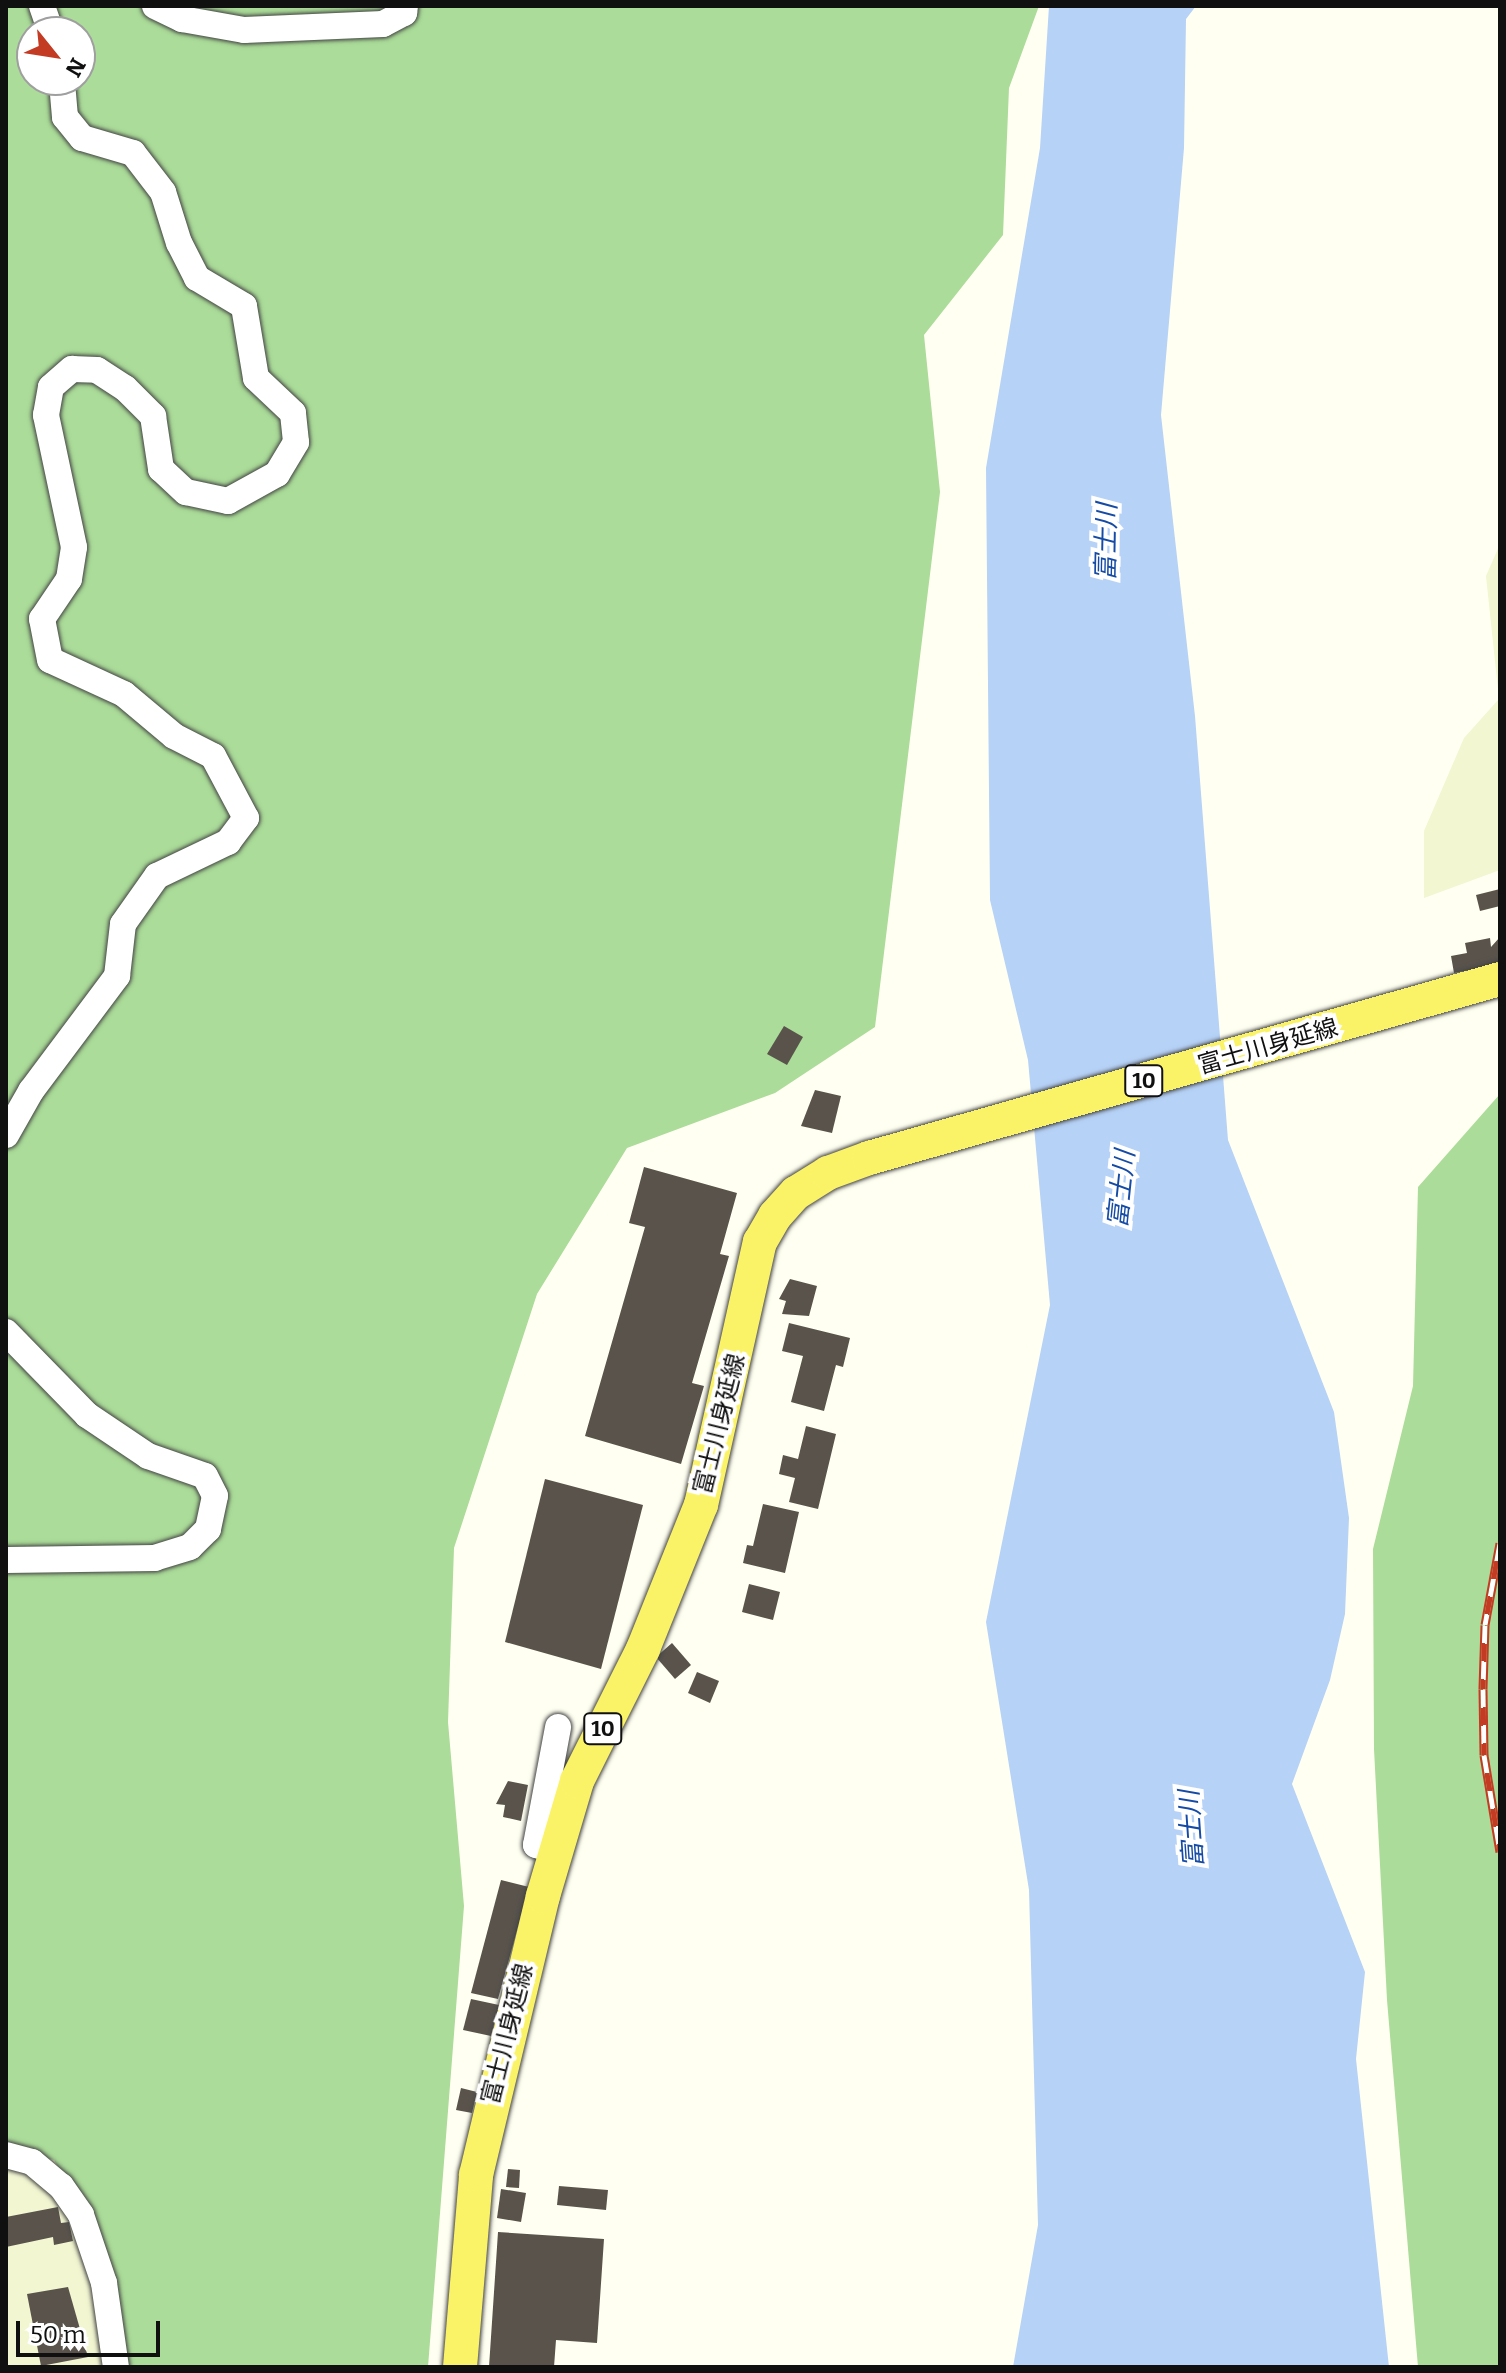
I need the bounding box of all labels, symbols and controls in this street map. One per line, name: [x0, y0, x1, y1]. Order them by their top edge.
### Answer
north arrow: [16, 16, 96, 96]
text: N: [60, 53, 91, 81]
water label: 富士川: [1091, 503, 1123, 581]
street label: 富士川身延線: [1195, 1013, 1341, 1081]
road number: 10: [1124, 1063, 1164, 1099]
water label: 富士川: [1102, 1149, 1142, 1229]
street label: 富士川身延線: [689, 1351, 751, 1497]
road number: 10: [583, 1711, 623, 1747]
water label: 富士川: [1174, 1789, 1210, 1869]
street label: 富士川身延線: [477, 1961, 539, 2107]
scale bar: [20, 2305, 164, 2355]
text: 50 m: [30, 2321, 86, 2349]

